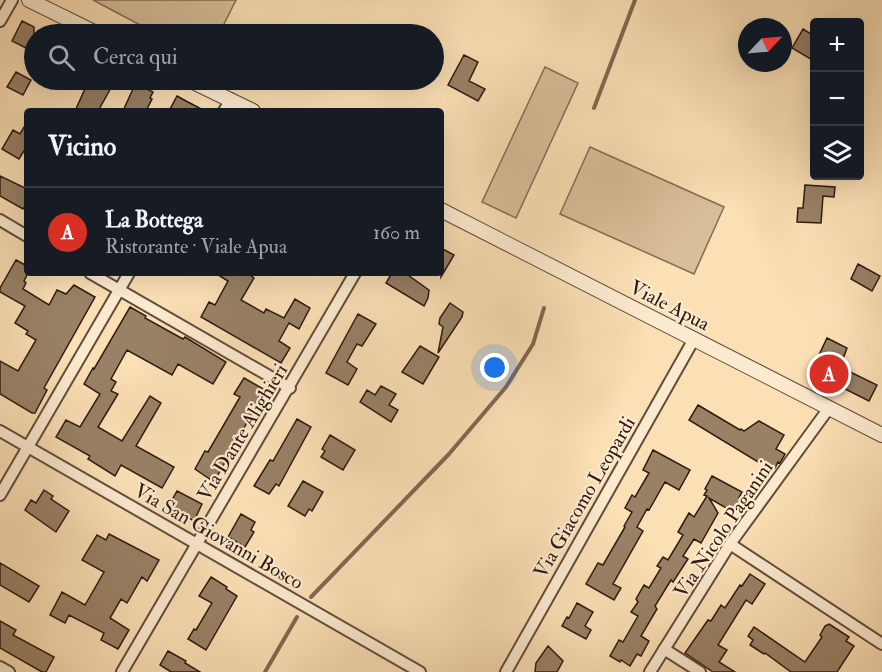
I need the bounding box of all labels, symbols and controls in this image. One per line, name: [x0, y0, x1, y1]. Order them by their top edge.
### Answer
north arrow: [738, 18, 792, 72]
map controls: [810, 18, 864, 180]
button: +: [810, 18, 864, 72]
search box: [24, 24, 444, 90]
icon: search: [45, 41, 78, 74]
text: Cerca qui: [93, 43, 178, 71]
button: −: [810, 72, 864, 126]
button: layers: [810, 126, 864, 180]
text: Vicino: [48, 131, 116, 163]
text: La Bottega: [105, 206, 203, 234]
text: A: [61, 220, 74, 245]
text: 160 m: [373, 220, 420, 245]
text: Ristorante · Viale Apua: [105, 234, 287, 259]
street label: Viale Apua: [625, 275, 715, 337]
pin: A: [810, 352, 848, 397]
your location: [480, 353, 509, 382]
street label: Via Dante Alighieri: [192, 359, 293, 505]
street label: Via Giacomo Leopardi: [528, 412, 642, 583]
street label: Via Nicolo Paganini: [668, 456, 779, 603]
street label: Via San Giovanni Bosco: [130, 478, 308, 595]

